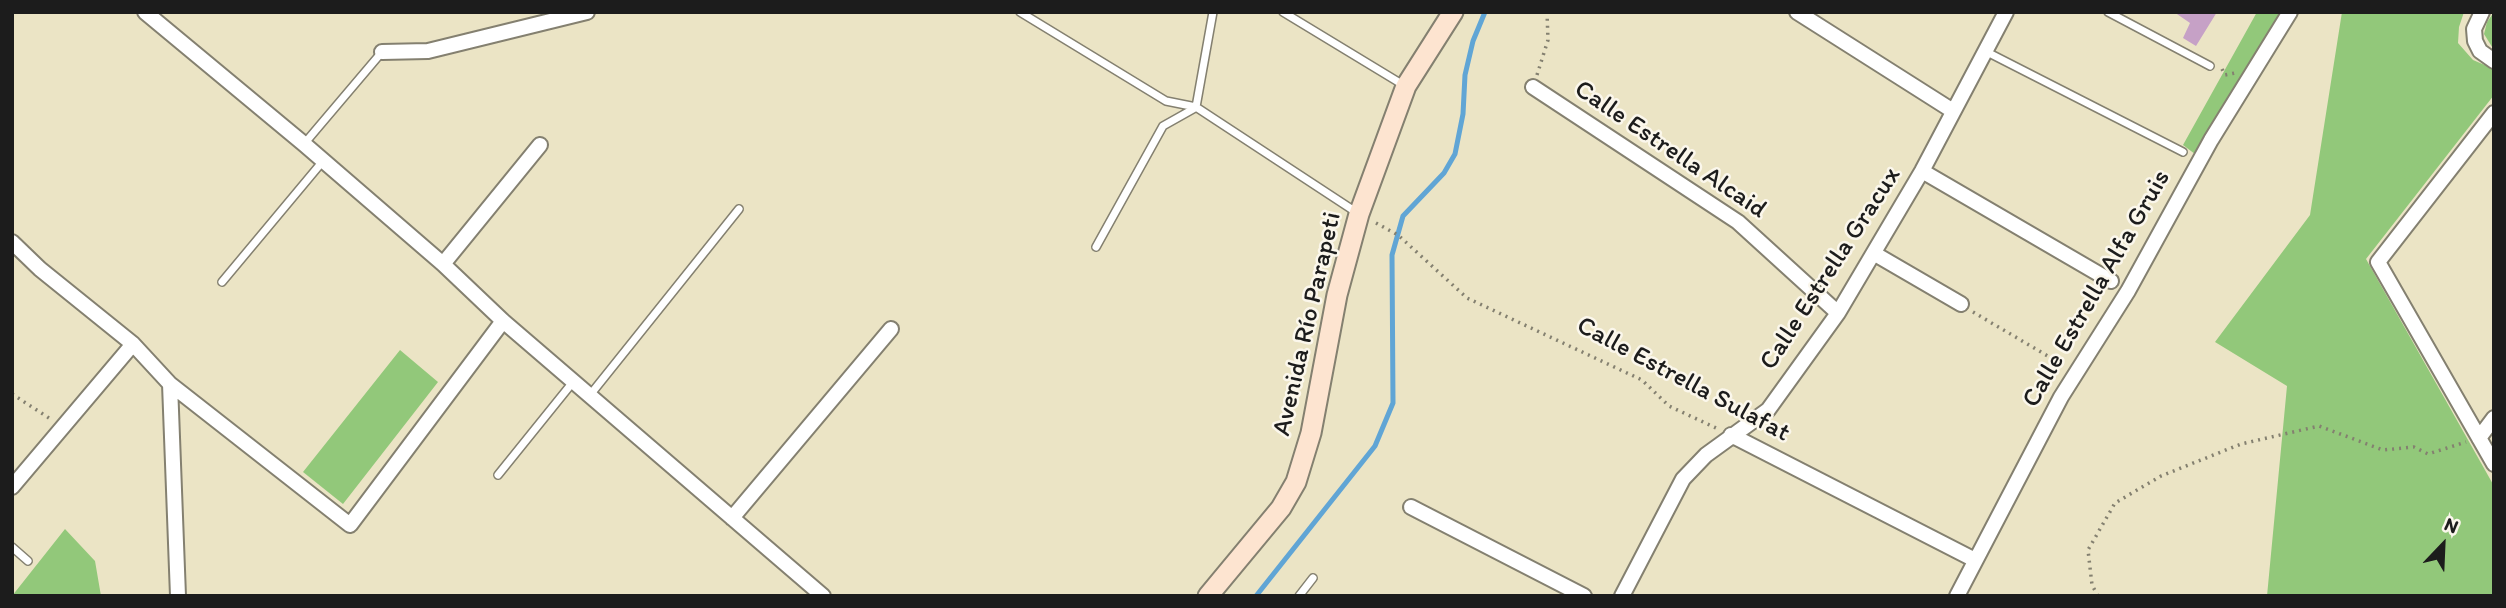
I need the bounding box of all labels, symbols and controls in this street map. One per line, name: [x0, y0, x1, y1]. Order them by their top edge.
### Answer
street label: Calle Estrella Alcaid: [1568, 74, 1772, 226]
street label: Calle Estrella Gracux: [1754, 162, 1908, 376]
street label: Calle Estrella Alfa Gruis: [2016, 165, 2178, 413]
street label: Avenida Río Parapeti: [1267, 209, 1349, 439]
street label: Calle Estrella Sulafat: [1571, 311, 1795, 449]
north arrow: [2408, 510, 2478, 580]
text: N: [2441, 512, 2462, 538]

